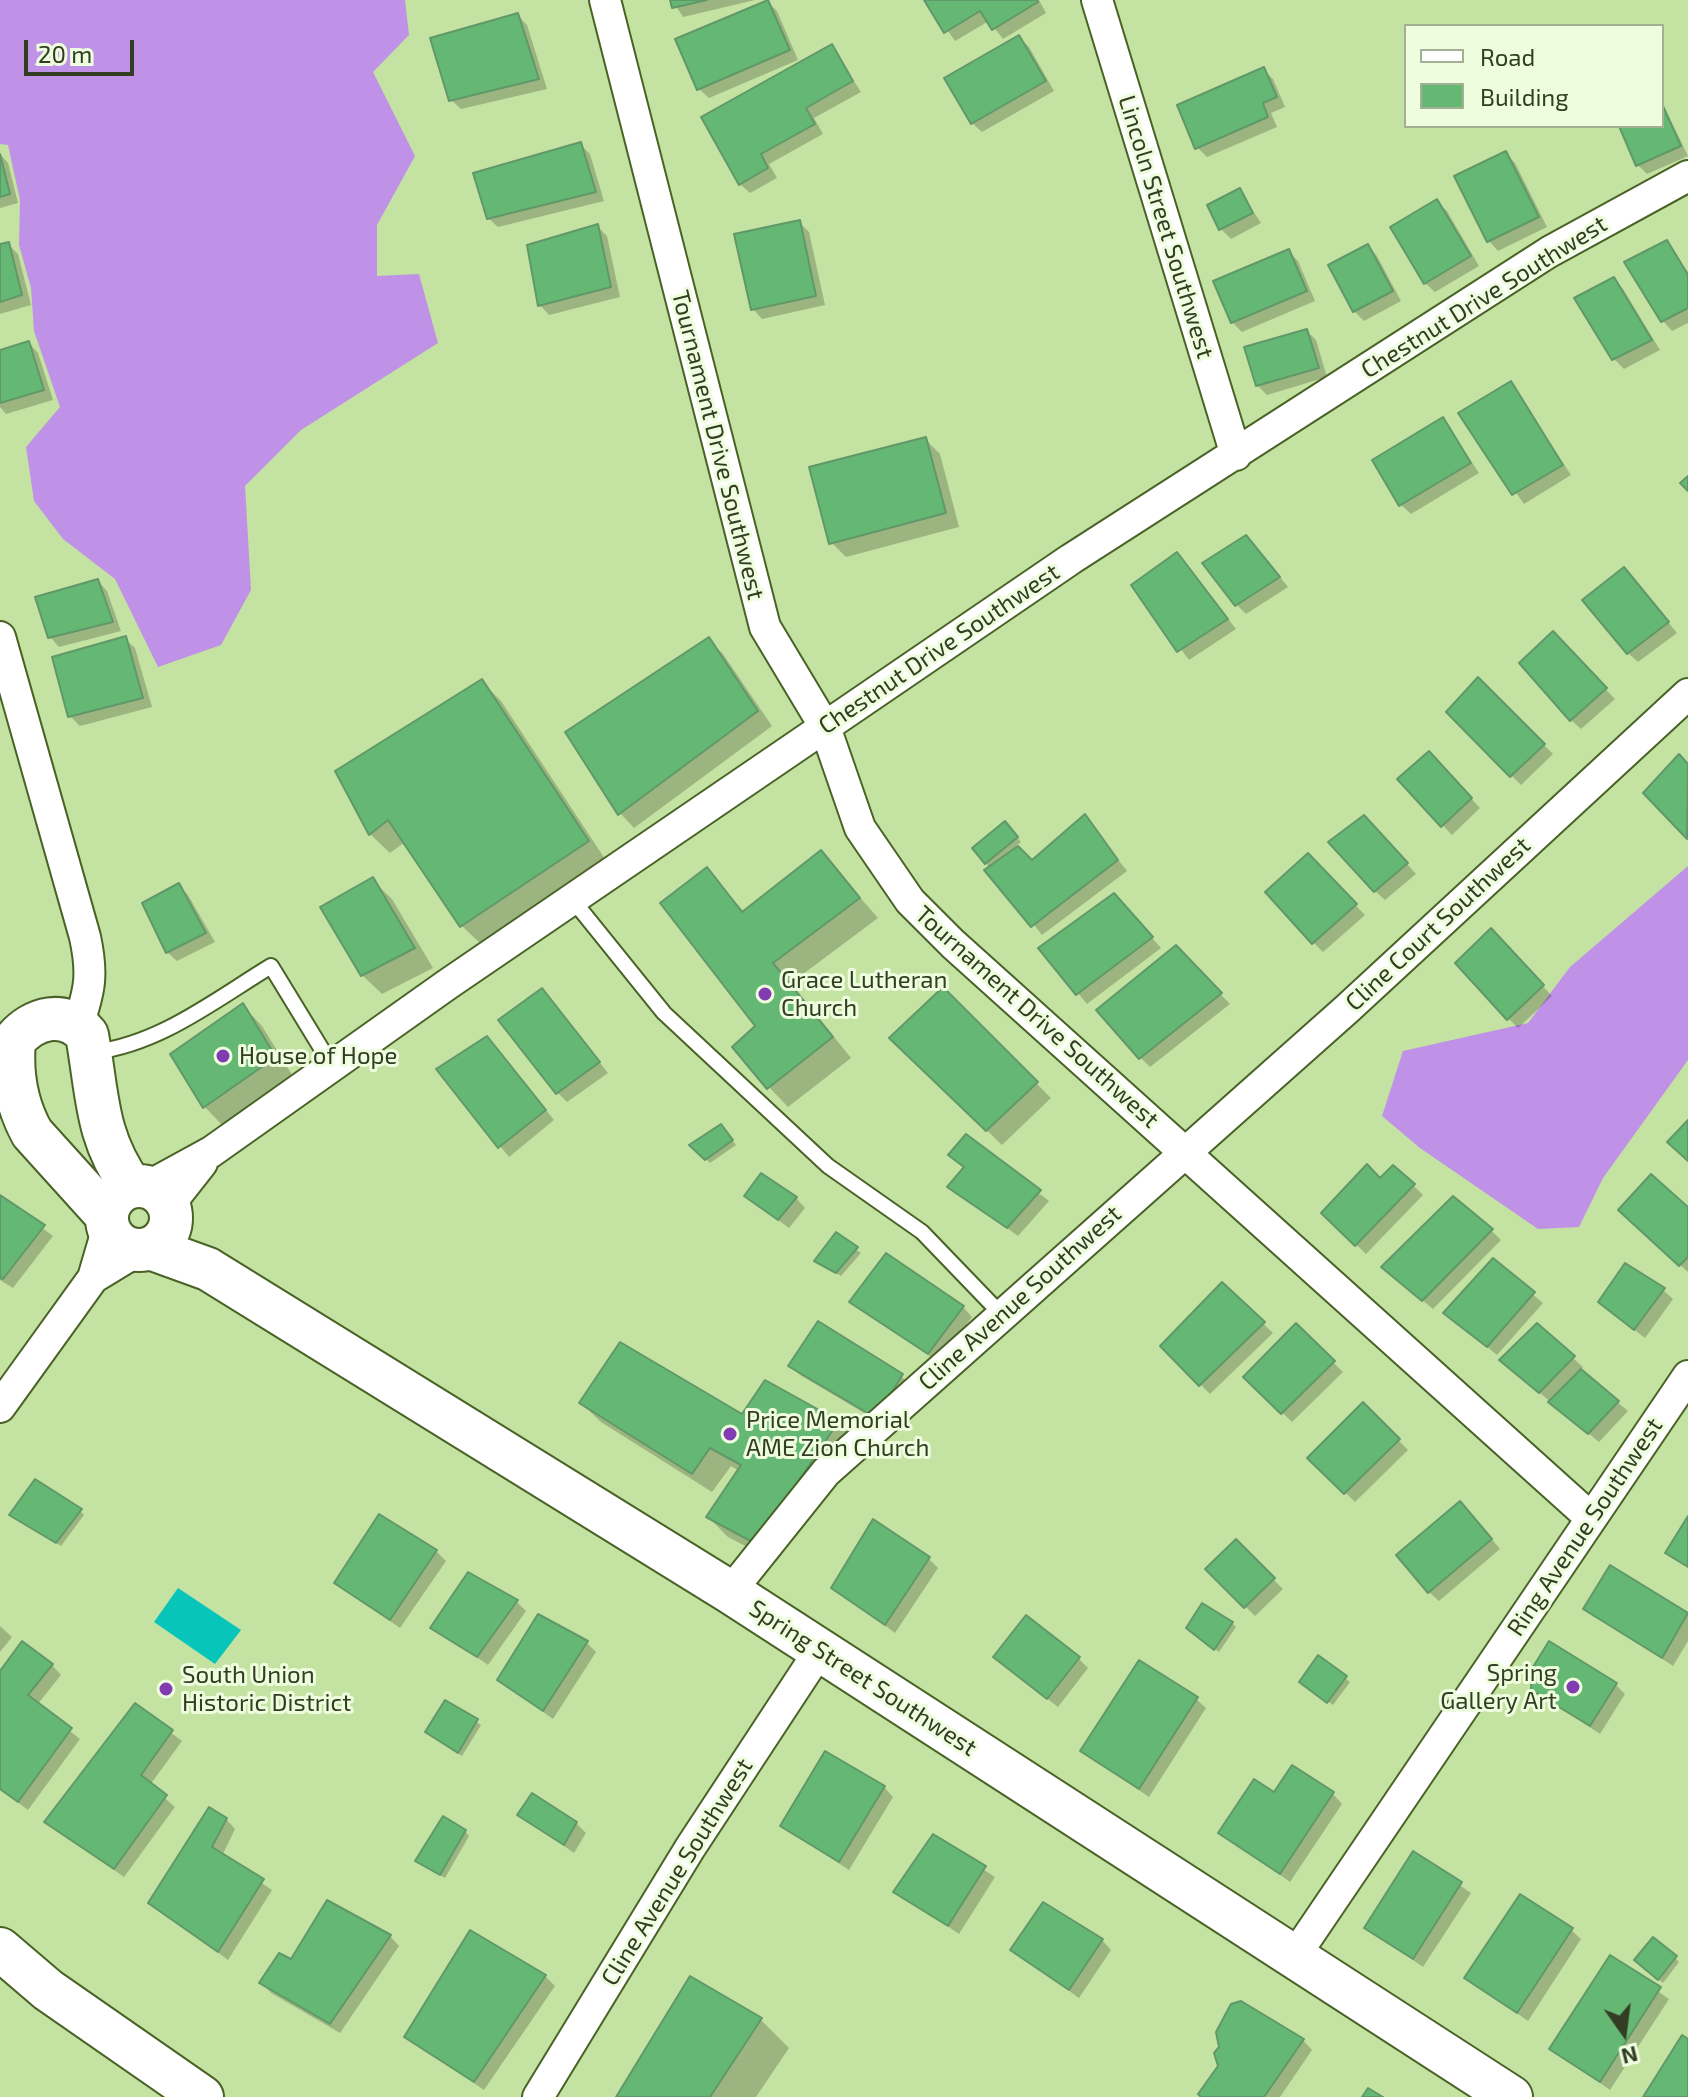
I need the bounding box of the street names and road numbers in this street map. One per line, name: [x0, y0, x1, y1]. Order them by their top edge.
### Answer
street label: Lincoln Street Southwest: [1112, 92, 1220, 362]
street label: Chestnut Drive Southwest: [1356, 210, 1612, 384]
street label: Tournament Drive Southwest: [666, 287, 770, 603]
street label: Chestnut Drive Southwest: [813, 558, 1065, 740]
street label: Cline Court Southwest: [1340, 831, 1536, 1017]
street label: Tournament Drive Southwest: [909, 900, 1165, 1134]
street label: Cline Avenue Southwest: [913, 1199, 1127, 1397]
street label: Ring Avenue Southwest: [1501, 1412, 1669, 1642]
street label: Spring Street Southwest: [744, 1594, 982, 1762]
street label: Cline Avenue Southwest: [595, 1753, 759, 1991]

